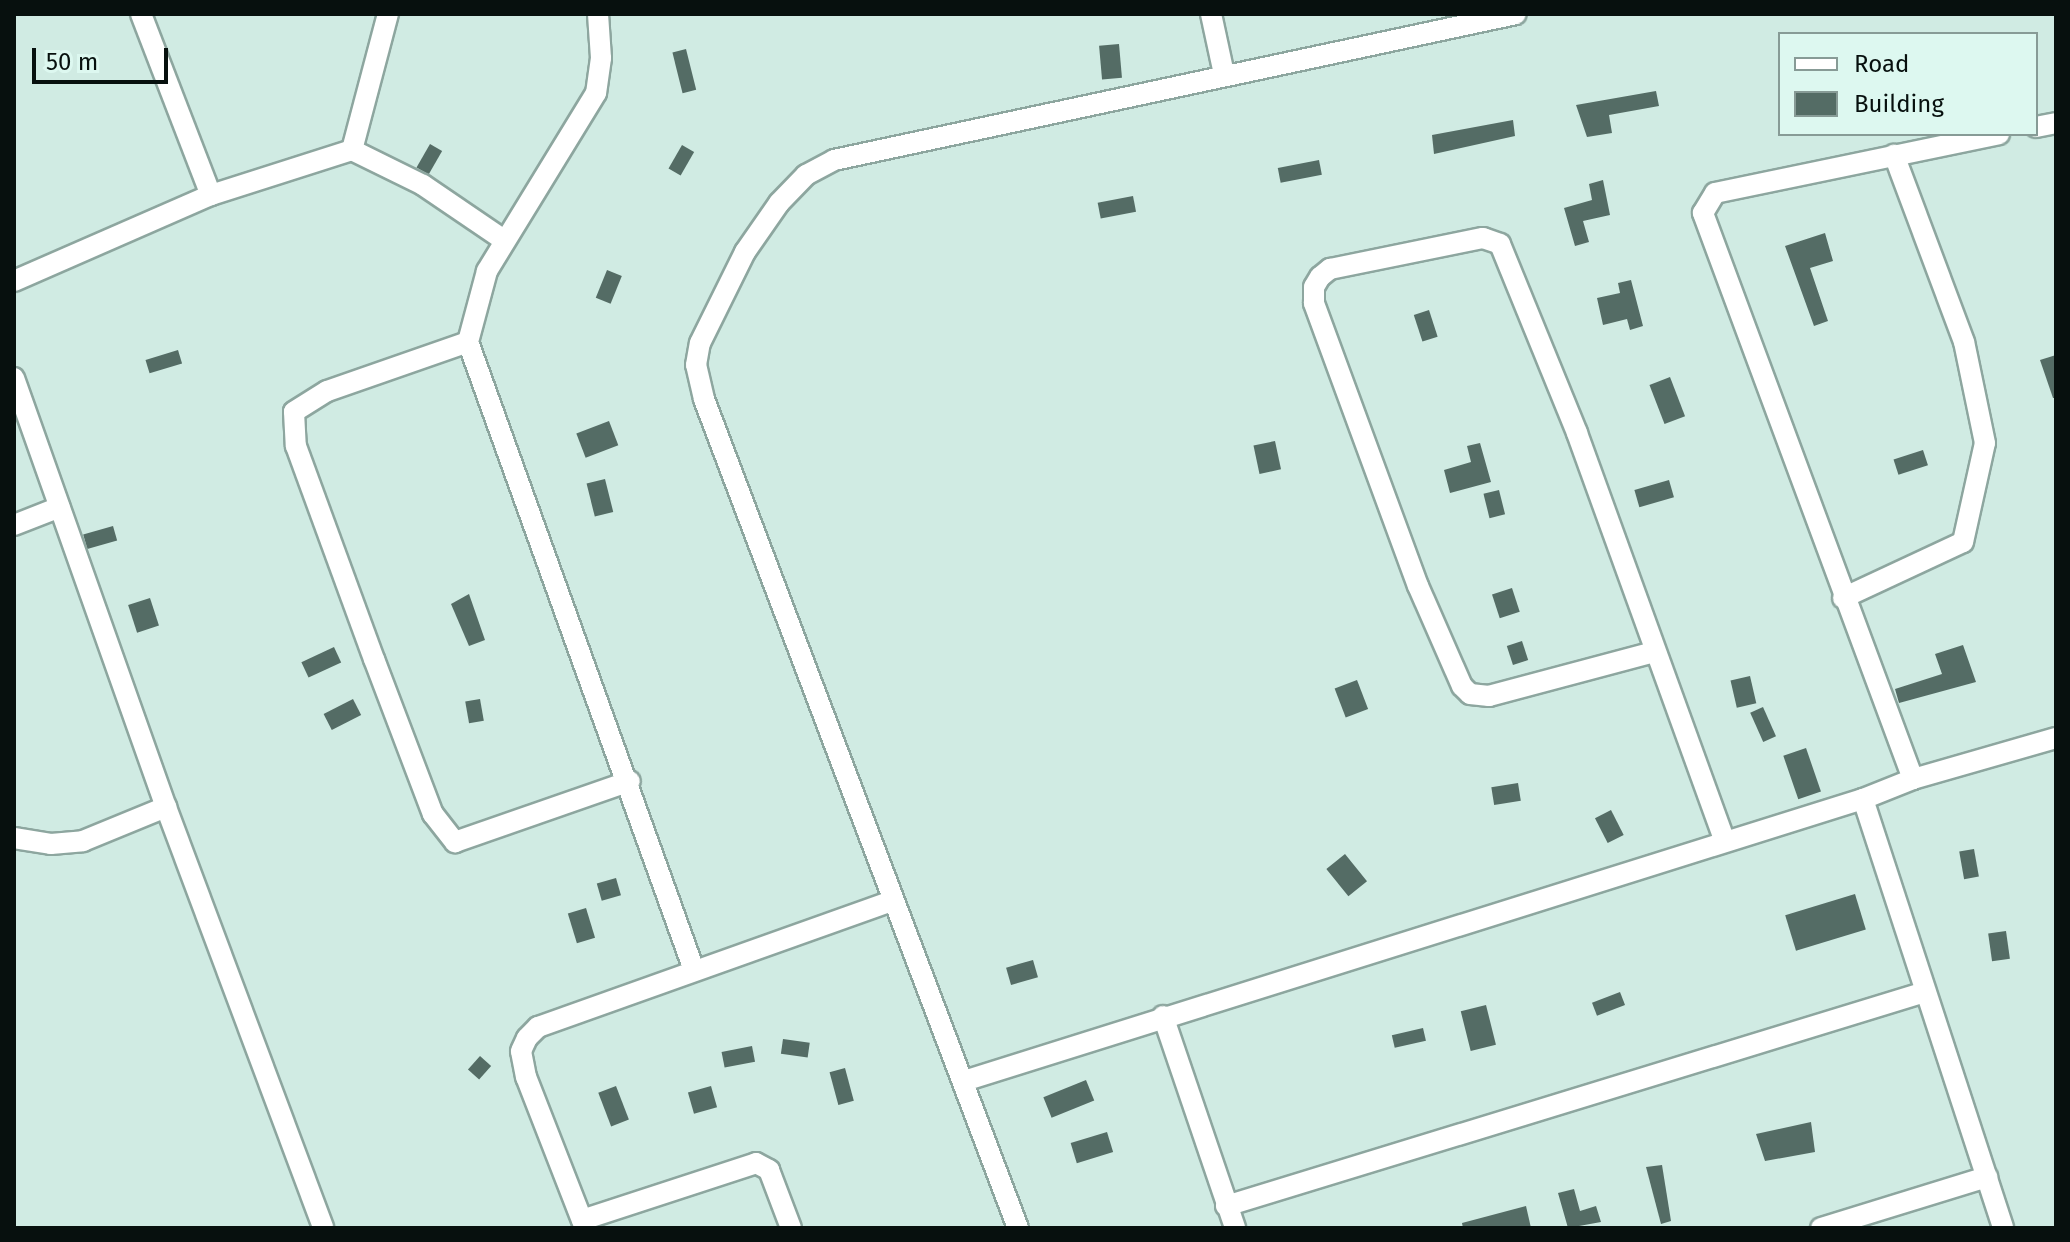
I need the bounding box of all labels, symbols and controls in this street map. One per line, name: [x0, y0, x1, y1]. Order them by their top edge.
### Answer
scale bar: [36, 32, 172, 82]
legend: [1778, 32, 2038, 136]
text: 50 m: [46, 48, 98, 76]
text: Road: [1854, 50, 1909, 78]
text: Building: [1854, 90, 1944, 118]

